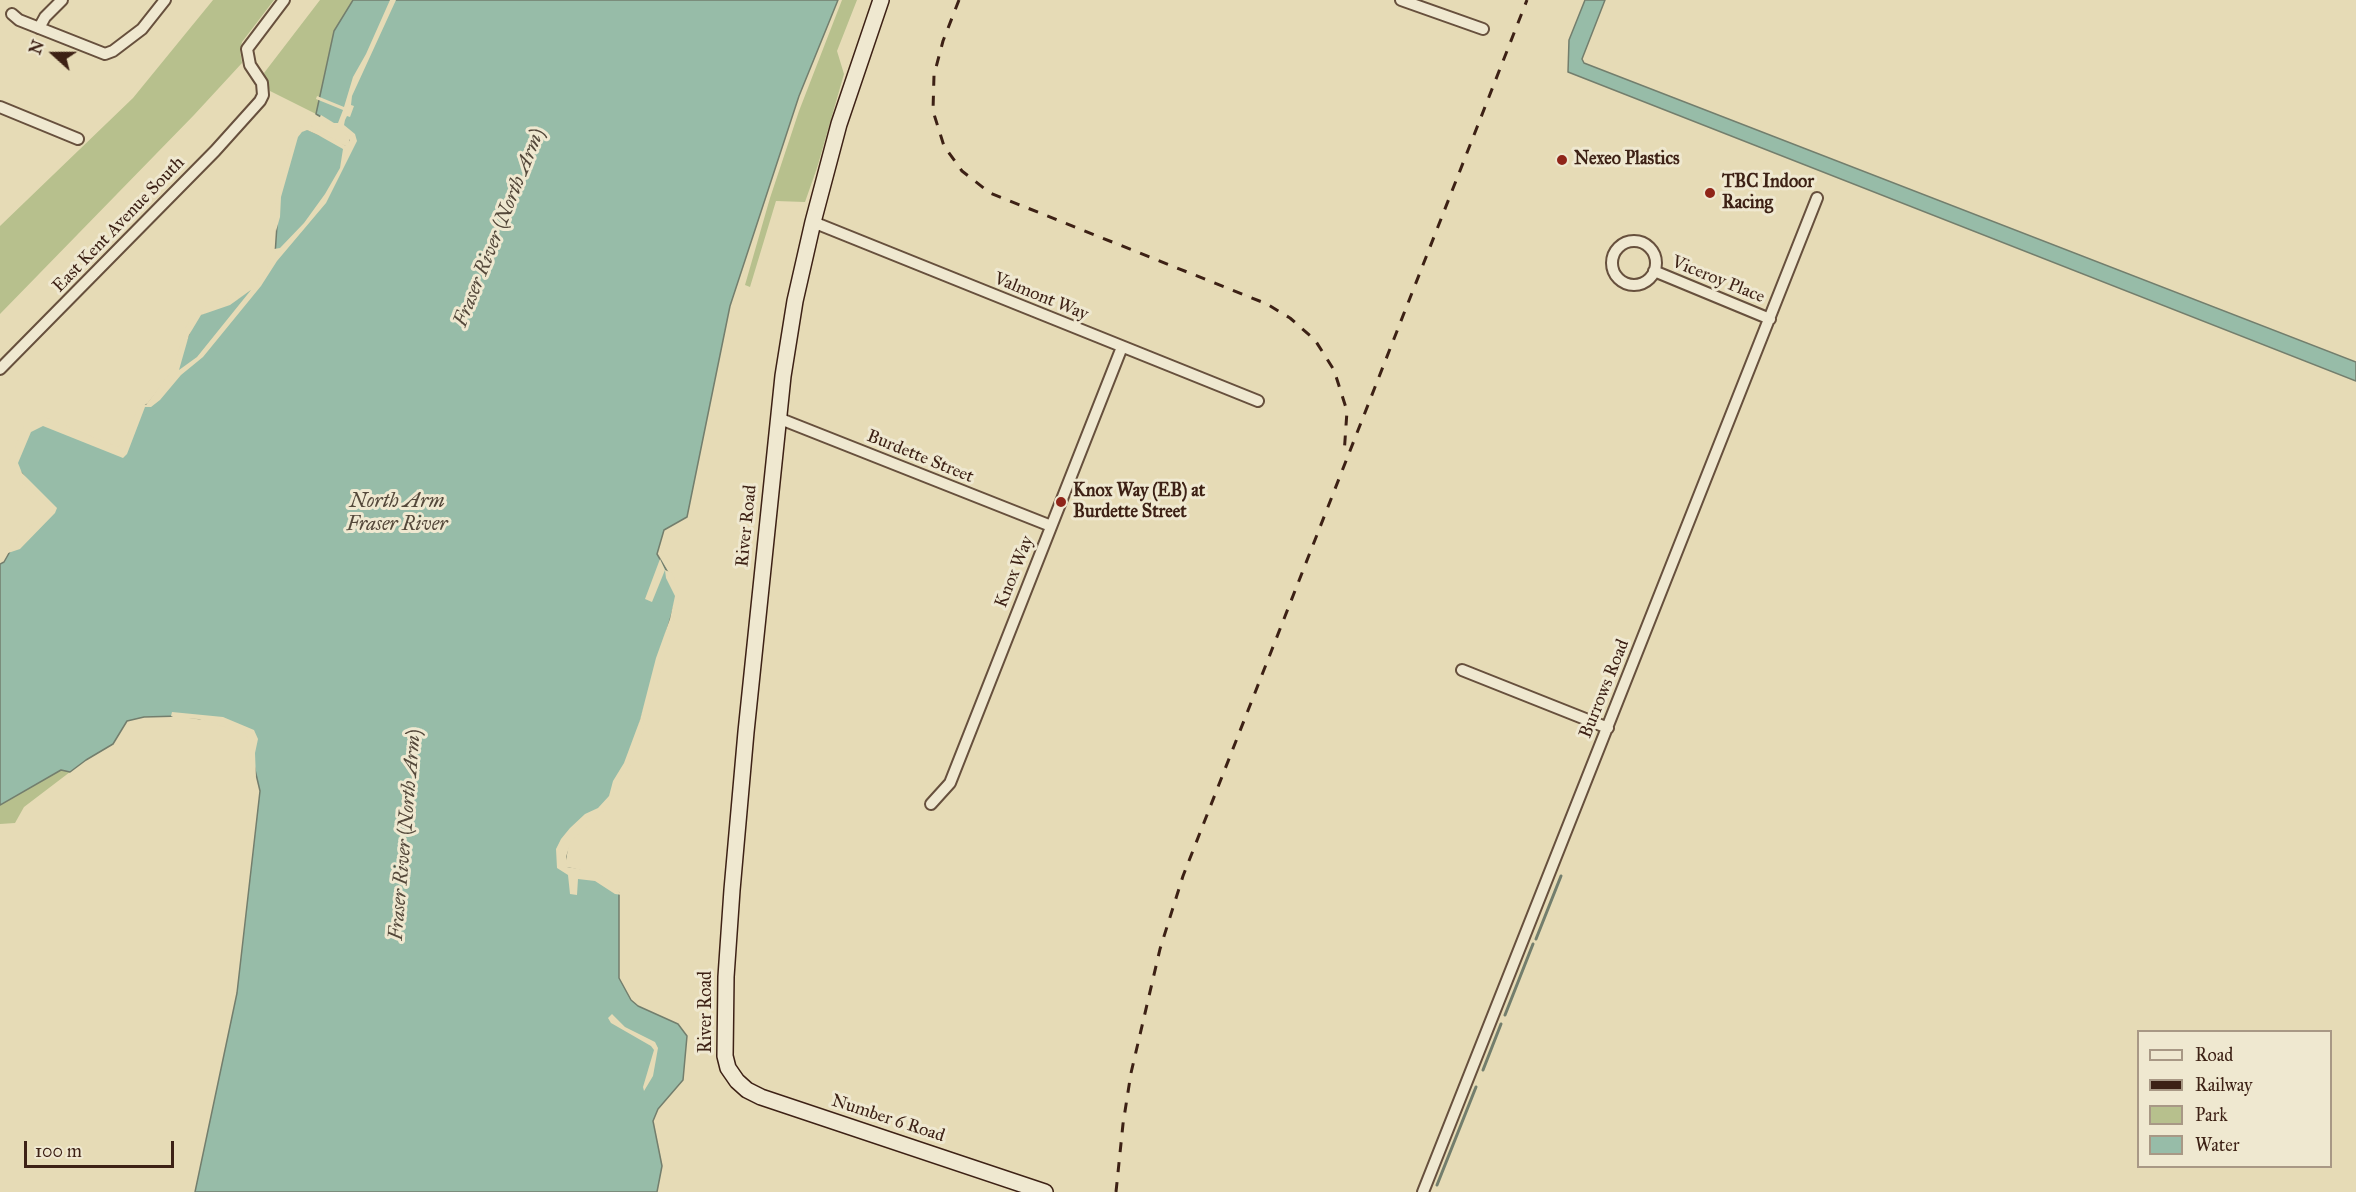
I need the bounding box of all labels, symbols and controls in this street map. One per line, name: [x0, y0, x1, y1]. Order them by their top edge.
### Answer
north arrow: [24, 24, 84, 84]
text: N: [25, 38, 48, 57]
water label: Fraser River (North Arm): [449, 125, 551, 331]
place label: Nexeo Plastics: [1574, 149, 1680, 171]
street label: East Kent Avenue South: [48, 152, 190, 298]
marker: Nexeo Plastics: [1555, 153, 1569, 167]
place label: TBC Indoor Racing: [1722, 172, 1814, 214]
marker: TBC Indoor Racing: [1703, 186, 1717, 200]
street label: Viceroy Place: [1668, 252, 1768, 308]
street label: Valmont Way: [991, 268, 1091, 326]
street label: Burdette Street: [863, 426, 977, 488]
place label: Knox Way (EB) at Burdette Street: [1073, 481, 1205, 524]
street label: River Road: [732, 484, 762, 568]
water label: North Arm Fraser River: [346, 490, 448, 537]
marker: Knox Way (EB) at Burdette Street: [1054, 495, 1068, 509]
street label: Knox Way: [991, 533, 1039, 611]
street label: Burrows Road: [1575, 636, 1635, 742]
water label: Fraser River (North Arm): [385, 729, 427, 941]
street label: River Road: [696, 971, 718, 1053]
legend: [2137, 1030, 2332, 1168]
text: Road: [2195, 1044, 2233, 1066]
text: Railway: [2195, 1074, 2252, 1096]
street label: Number 6 Road: [829, 1091, 947, 1147]
text: Park: [2195, 1104, 2228, 1126]
scale bar: [27, 1129, 177, 1167]
text: Water: [2195, 1134, 2239, 1156]
text: 100 m: [35, 1140, 82, 1162]

